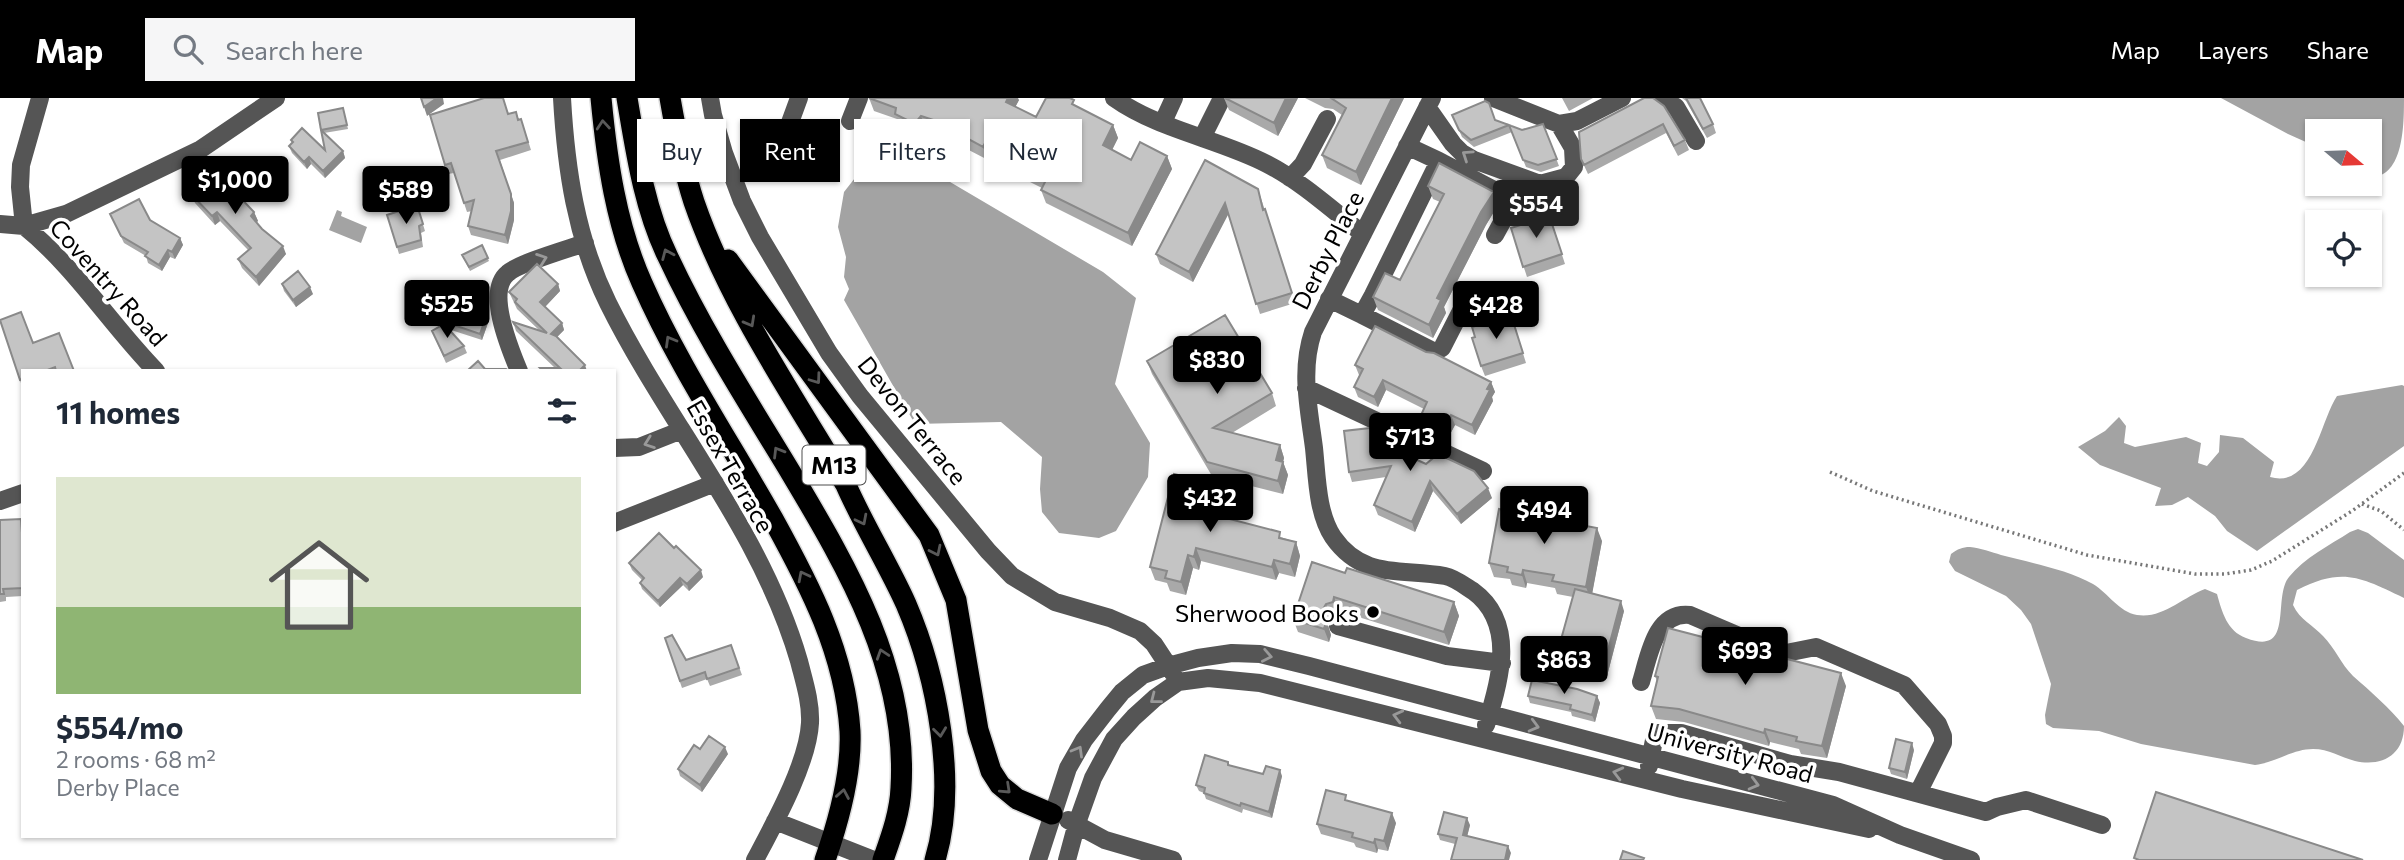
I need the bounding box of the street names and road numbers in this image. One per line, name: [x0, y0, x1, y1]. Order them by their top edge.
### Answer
street label: Derby Place: [1285, 186, 1369, 314]
street label: Coventry Road: [44, 212, 174, 352]
street label: Devon Terrace: [852, 350, 974, 490]
street label: Essex Terrace: [681, 395, 781, 537]
road number: M13: [802, 446, 866, 484]
street label: University Road: [1644, 716, 1816, 788]

